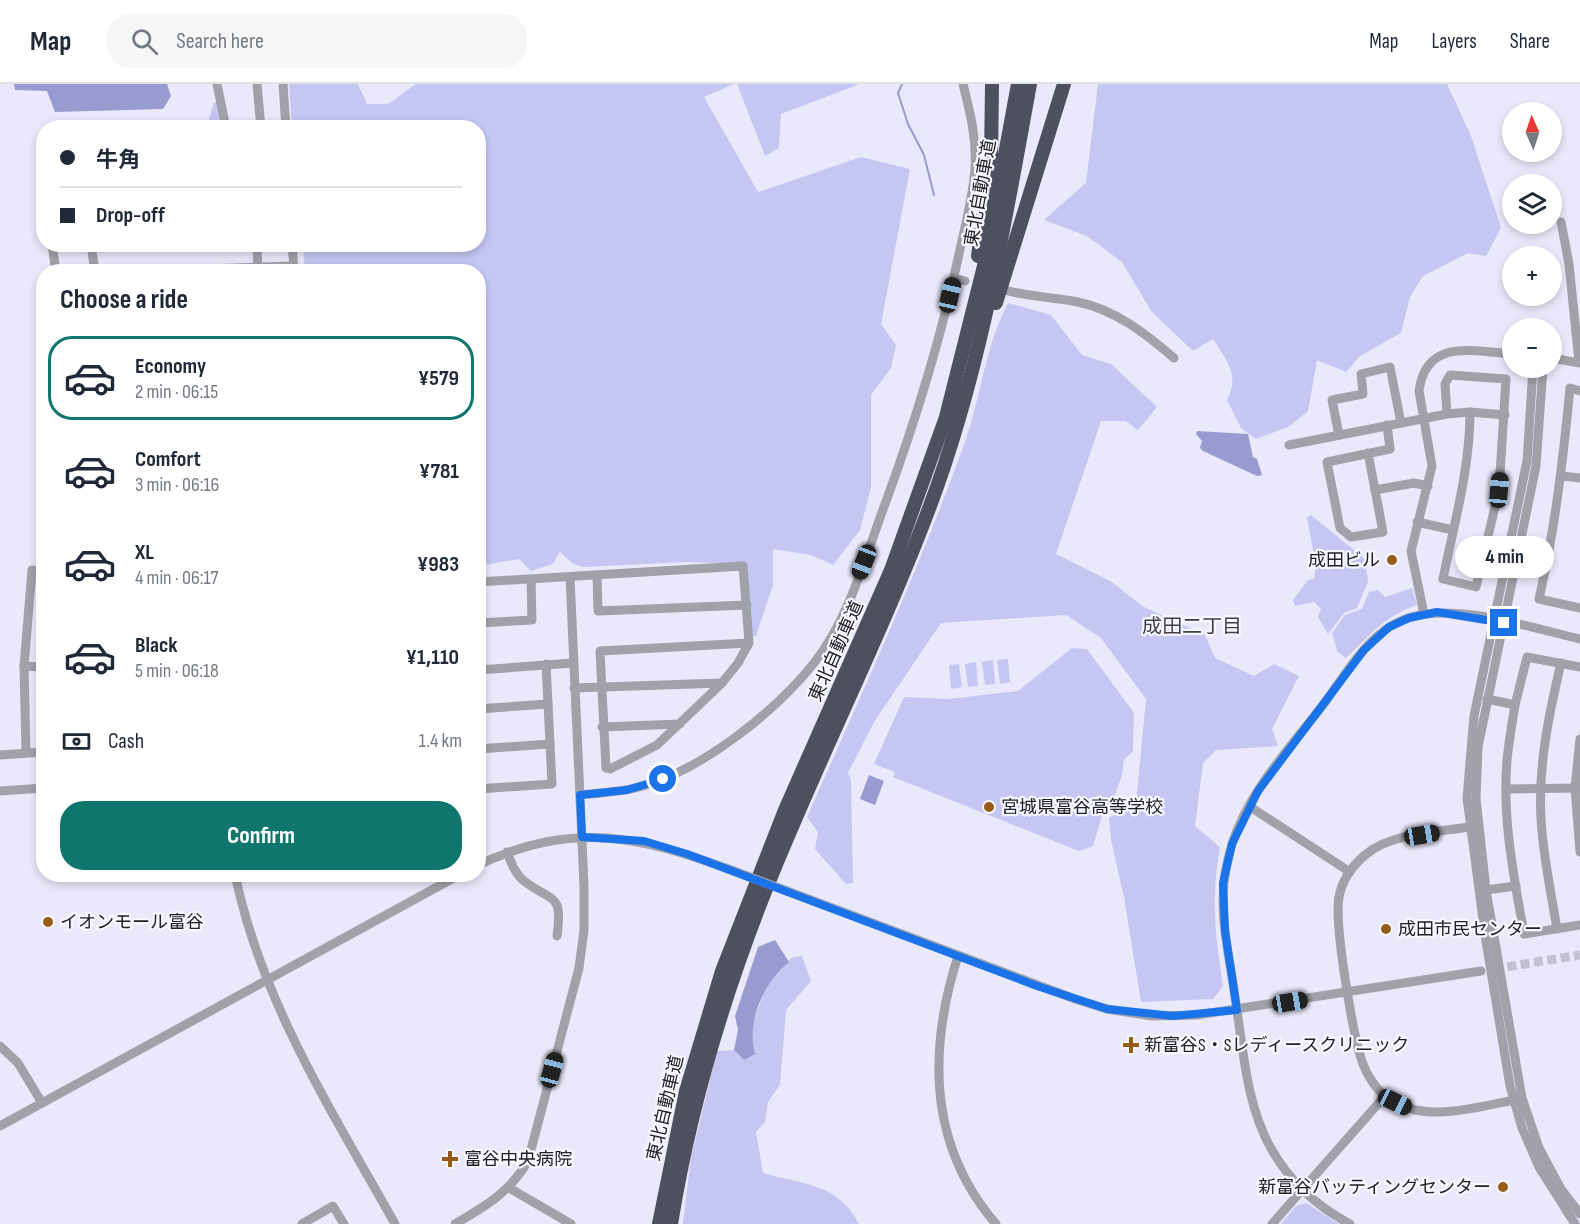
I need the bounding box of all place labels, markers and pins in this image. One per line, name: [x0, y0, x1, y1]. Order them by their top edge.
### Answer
place label: 成田ビル: [1308, 550, 1380, 571]
marker: 成田ビル: [1385, 553, 1399, 567]
place label: 宮城県富谷高等学校: [1001, 797, 1163, 818]
marker: 宮城県富谷高等学校: [982, 800, 996, 814]
place label: イオンモール富谷: [60, 912, 204, 933]
marker: イオンモール富谷: [41, 915, 55, 929]
place label: 成田市民センター: [1398, 919, 1542, 940]
marker: 成田市民センター: [1379, 922, 1393, 936]
place label: 新富谷S・Sレディースクリニック: [1144, 1035, 1409, 1056]
marker: 新富谷S・Sレディースクリニック: [1122, 1036, 1140, 1054]
place label: 富谷中央病院: [464, 1149, 572, 1170]
marker: 富谷中央病院: [441, 1150, 459, 1168]
place label: 新富谷バッティングセンター: [1258, 1177, 1491, 1198]
marker: 新富谷バッティングセンター: [1496, 1180, 1510, 1194]

